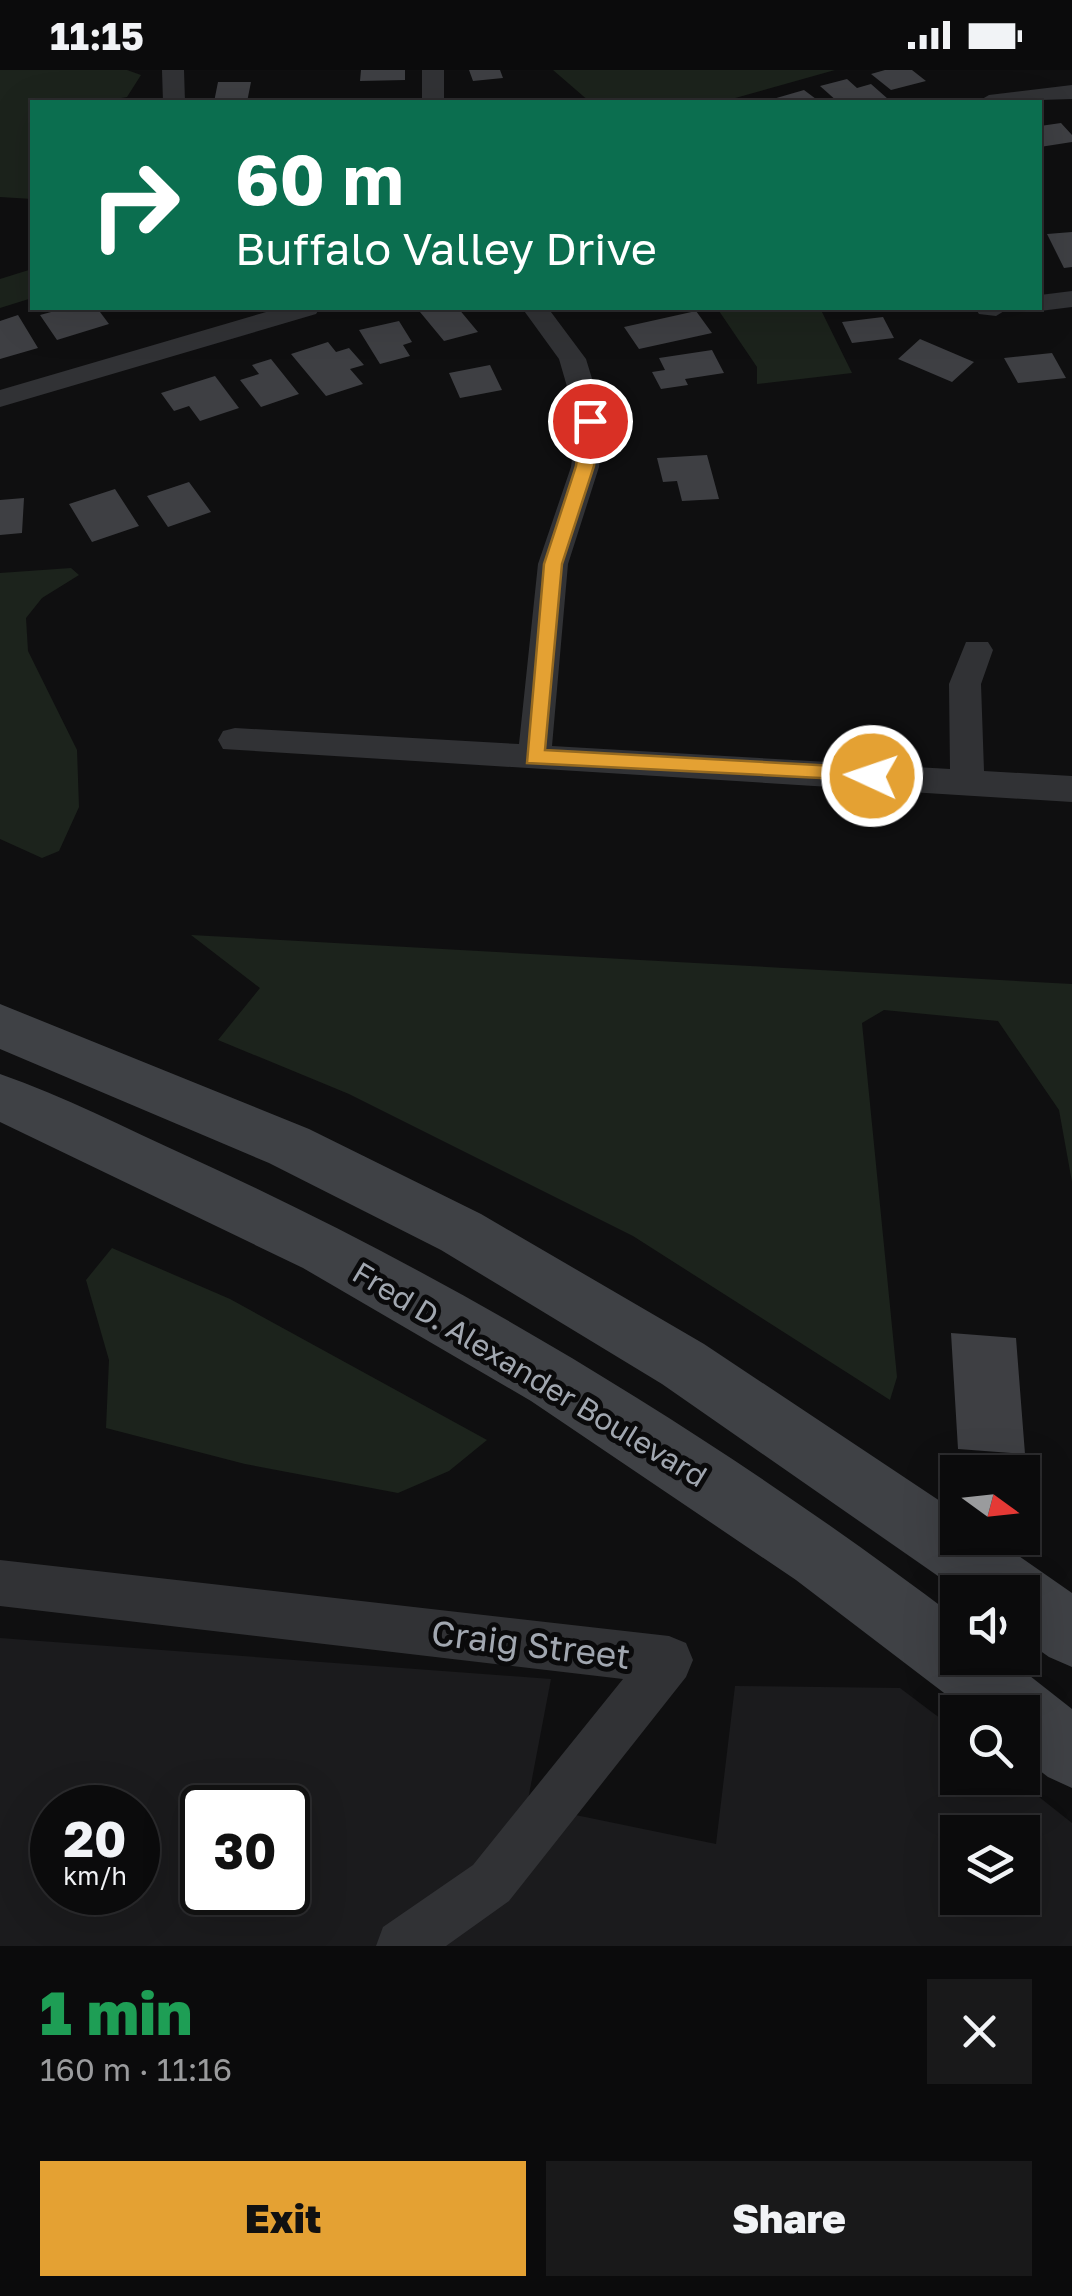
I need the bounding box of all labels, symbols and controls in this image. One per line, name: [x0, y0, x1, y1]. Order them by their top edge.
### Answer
text: 11:15: [50, 13, 144, 58]
text: 60 m: [235, 136, 404, 220]
icon: right: [70, 140, 200, 270]
text: Buffalo Valley Drive: [235, 221, 657, 275]
pin: [548, 379, 633, 464]
icon: arrive: [563, 394, 618, 449]
position arrow: [820, 724, 924, 828]
street label: Fred D. Alexander Boulevard: [346, 1254, 714, 1494]
north arrow: [940, 1455, 1040, 1555]
map controls: [940, 1455, 1040, 1915]
button: sound: [940, 1575, 1040, 1675]
street label: Craig Street: [429, 1611, 633, 1677]
button: search: [940, 1695, 1040, 1795]
speed limit sign: 30: [180, 1785, 310, 1915]
text: 20: [63, 1808, 126, 1868]
button: layers: [940, 1815, 1040, 1915]
text: km/h: [63, 1860, 127, 1891]
text: 1 min: [40, 1976, 192, 2048]
button: close: [927, 1979, 1032, 2084]
text: 160 m · 11:16: [40, 2050, 232, 2088]
button: Exit: [40, 2161, 526, 2276]
button: Share: [546, 2161, 1032, 2276]

